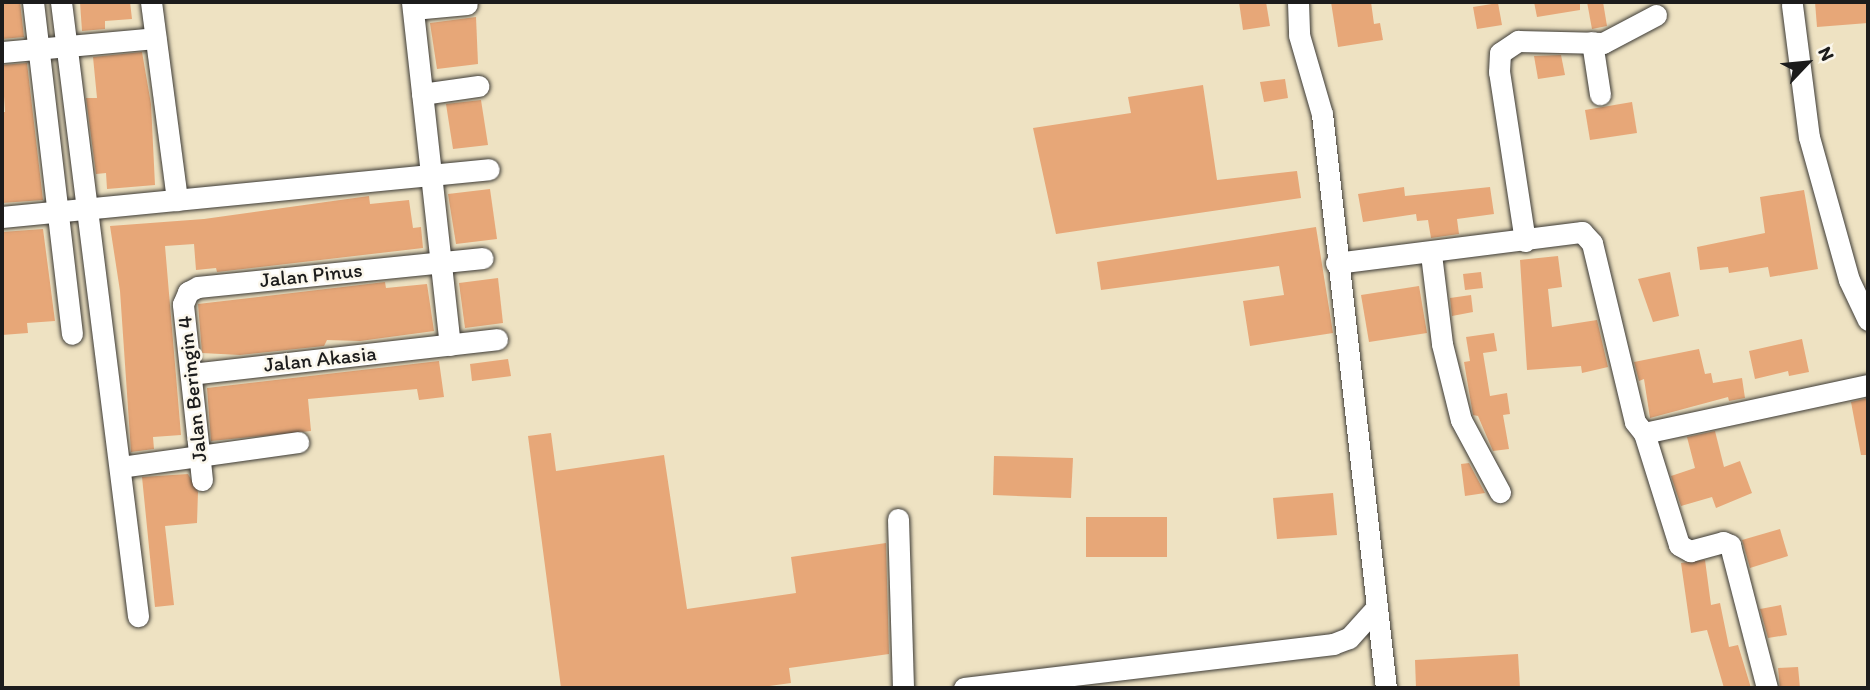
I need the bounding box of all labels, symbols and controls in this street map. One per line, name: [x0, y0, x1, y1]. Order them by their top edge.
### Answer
north arrow: [1772, 28, 1842, 98]
text: N: [1813, 43, 1839, 64]
street label: Jalan Pinus: [258, 257, 364, 293]
street label: Jalan Beringin 4: [172, 315, 212, 463]
street label: Jalan Akasia: [262, 341, 378, 377]

